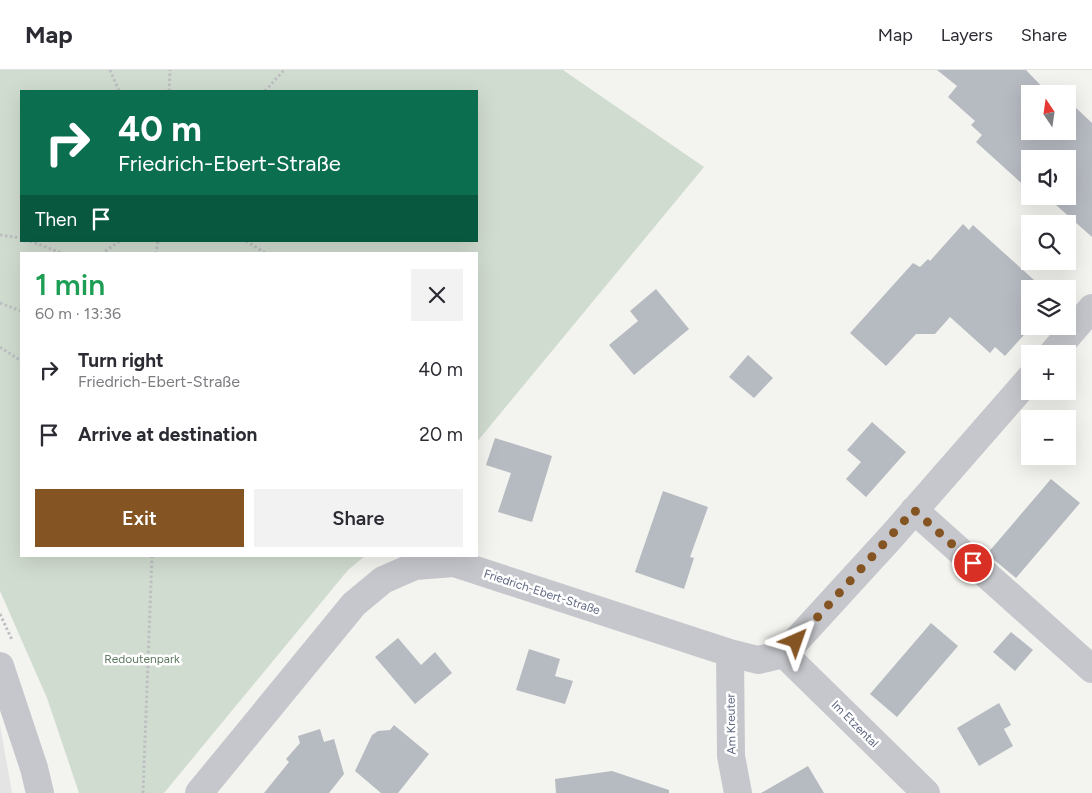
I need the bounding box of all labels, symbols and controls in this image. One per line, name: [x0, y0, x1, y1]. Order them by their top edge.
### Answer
text: Map: [25, 20, 73, 49]
text: Map: [878, 24, 913, 46]
text: Layers: [941, 24, 993, 46]
text: Share: [1021, 24, 1067, 46]
north arrow: [1021, 85, 1076, 140]
map controls: [1021, 85, 1076, 465]
text: 40 m: [118, 108, 202, 150]
icon: right: [35, 110, 100, 175]
text: Friedrich-Ebert-Straße: [118, 150, 341, 177]
button: sound: [1021, 150, 1076, 205]
icon: arrive: [87, 205, 115, 233]
text: Then: [35, 208, 77, 231]
button: search: [1021, 215, 1076, 270]
text: 1 min: [35, 266, 105, 303]
button: close: [411, 269, 463, 321]
button: layers: [1021, 280, 1076, 335]
text: 60 m · 13:36: [35, 304, 121, 323]
button: +: [1021, 345, 1076, 400]
text: Turn right: [78, 349, 164, 372]
icon: right: [35, 356, 63, 384]
text: 40 m: [418, 358, 463, 381]
text: Friedrich-Ebert-Straße: [78, 372, 240, 391]
button: −: [1021, 410, 1076, 465]
icon: arrive: [35, 421, 63, 449]
text: Arrive at destination: [78, 423, 257, 446]
text: 20 m: [419, 423, 463, 446]
button: Exit: [35, 489, 244, 547]
button: Share: [254, 489, 463, 547]
pin: [952, 542, 994, 584]
icon: arrive: [959, 549, 987, 577]
street label: Friedrich-Ebert-Straße: [482, 567, 602, 618]
position arrow: [769, 614, 821, 666]
park label: Redoutenpark: [104, 652, 180, 666]
street label: Am Kreuter: [723, 693, 739, 755]
street label: Im Etzental: [829, 698, 881, 750]

